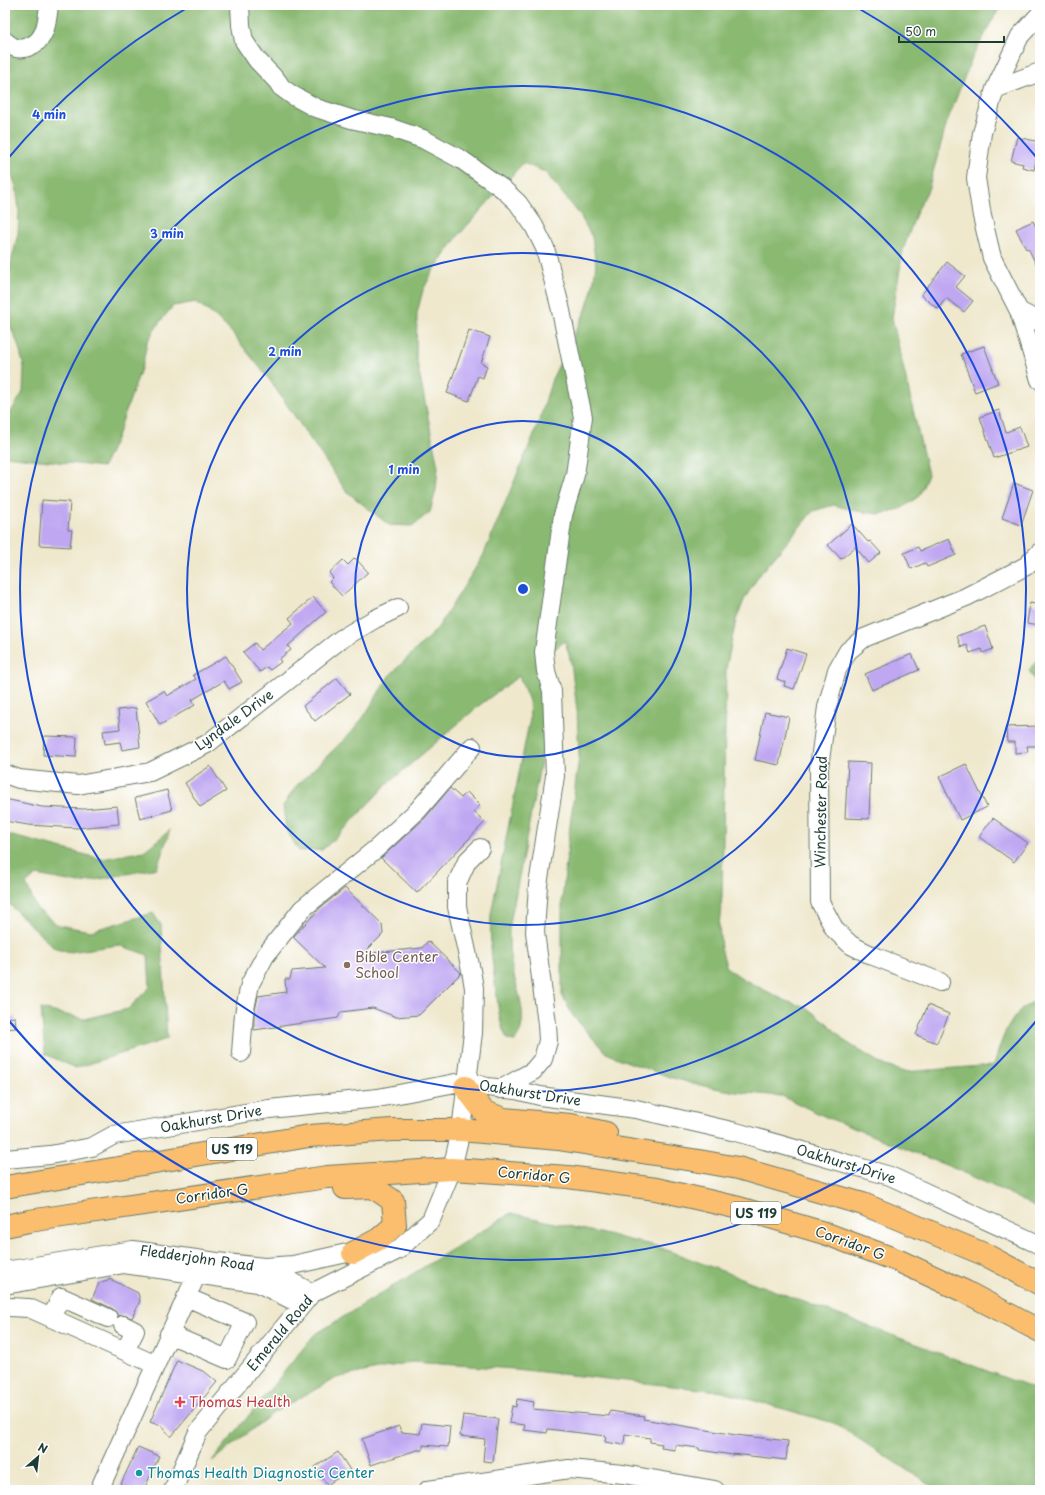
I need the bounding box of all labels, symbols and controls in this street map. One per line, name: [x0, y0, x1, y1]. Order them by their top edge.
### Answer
scale bar: [899, 18, 1004, 44]
text: 50 m: [905, 22, 936, 40]
text: 4 min: [32, 105, 66, 123]
text: 3 min: [150, 224, 184, 242]
text: 2 min: [268, 342, 302, 360]
text: 1 min: [388, 460, 420, 478]
centre of rings: [516, 582, 530, 596]
street label: Lyndale Drive: [190, 684, 277, 755]
street label: Winchester Road: [809, 756, 832, 868]
place label: Bible Center School: [355, 946, 439, 983]
marker: Bible Center School: [342, 960, 352, 970]
street label: Oakhurst Drive: [478, 1074, 583, 1111]
street label: Oakhurst Drive: [158, 1099, 263, 1138]
road number: US 119: [207, 1138, 257, 1160]
street label: Oakhurst Drive: [794, 1138, 898, 1189]
street label: Corridor G: [497, 1161, 571, 1188]
street label: Corridor G: [174, 1178, 250, 1209]
road number: US 119: [731, 1202, 781, 1224]
street label: Corridor G: [812, 1220, 888, 1265]
street label: Fledderjohn Road: [139, 1239, 256, 1276]
street label: Emerald Road: [242, 1290, 318, 1375]
place label: Thomas Health: [189, 1391, 291, 1412]
marker: Thomas Health: [174, 1396, 186, 1408]
north arrow: [18, 1437, 58, 1477]
text: N: [35, 1438, 51, 1457]
place label: Thomas Health Diagnostic Center: [147, 1462, 375, 1483]
marker: Thomas Health Diagnostic Center: [134, 1468, 144, 1478]

